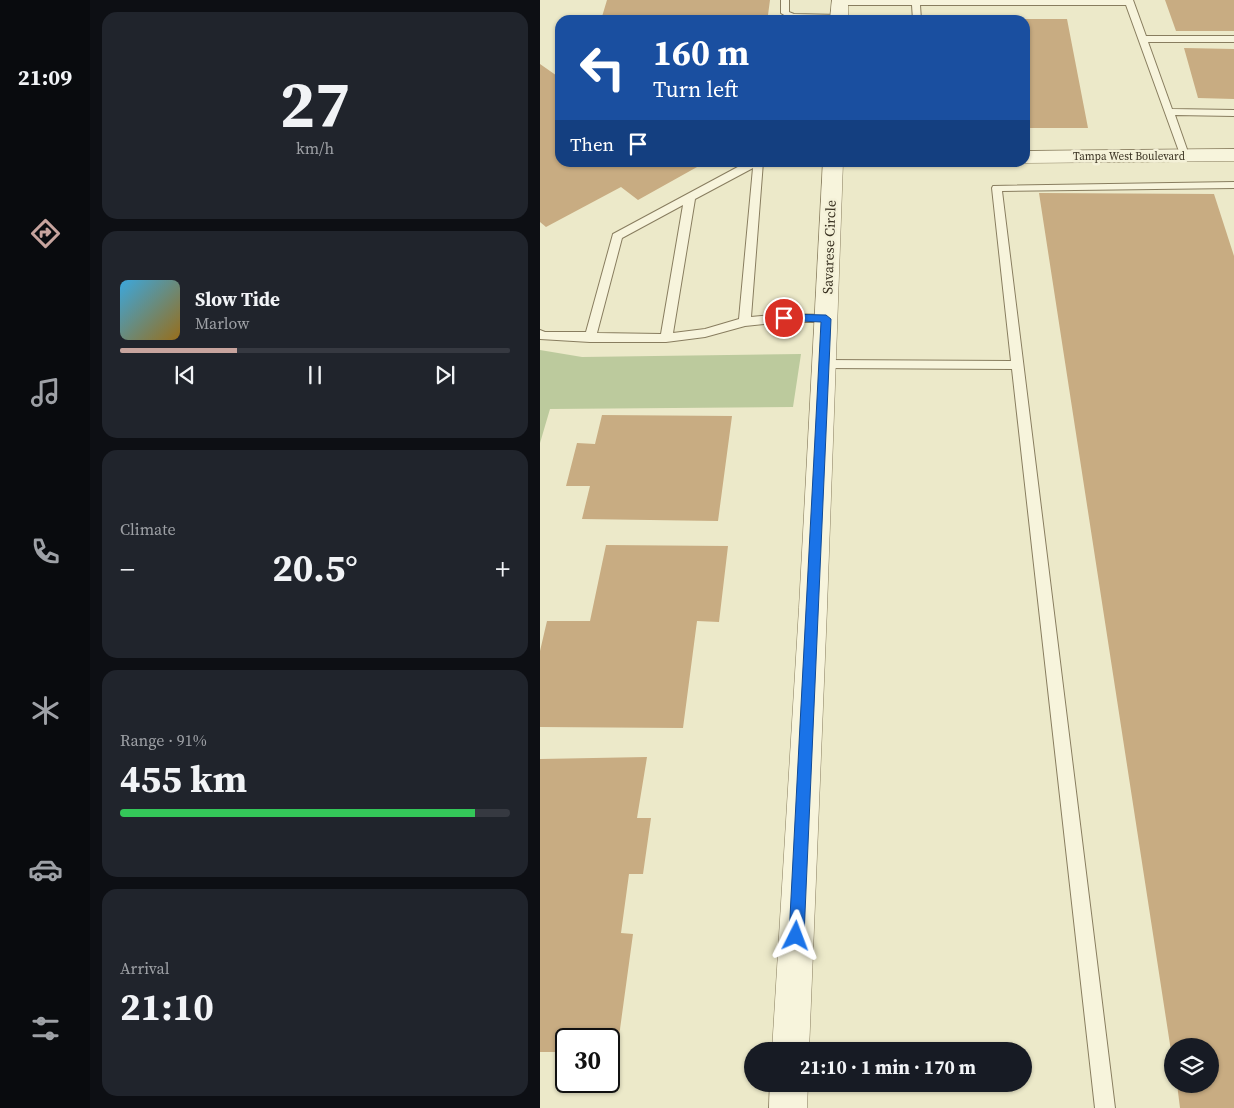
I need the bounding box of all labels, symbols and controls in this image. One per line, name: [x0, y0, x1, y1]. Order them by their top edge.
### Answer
text: 160 m: [653, 29, 749, 77]
icon: left: [570, 35, 635, 100]
text: 27: [280, 60, 350, 149]
text: 21:09: [18, 62, 72, 92]
text: Turn left: [653, 74, 738, 104]
icon: arrive: [624, 130, 652, 158]
text: Then: [570, 131, 614, 157]
text: km/h: [296, 137, 334, 159]
street label: Tampa West Boulevard: [1073, 149, 1186, 164]
street label: Savarese Circle: [817, 200, 841, 294]
icon: directions: [28, 216, 63, 251]
text: Slow Tide: [195, 286, 280, 312]
pin: [763, 297, 805, 339]
icon: arrive: [770, 304, 798, 332]
text: Marlow: [195, 312, 250, 334]
icon: previous: [171, 361, 199, 389]
icon: pause: [301, 361, 329, 389]
icon: next: [431, 361, 459, 389]
icon: music: [28, 375, 63, 410]
text: Climate: [120, 518, 176, 540]
icon: phone: [28, 534, 63, 569]
text: 20.5°: [272, 542, 358, 594]
text: −: [120, 550, 135, 588]
text: +: [495, 550, 510, 588]
icon: climate: [28, 693, 63, 728]
text: Range · 91%: [120, 729, 207, 751]
text: 455 km: [120, 753, 247, 805]
icon: car: [28, 852, 63, 887]
position arrow: [769, 909, 821, 961]
text: Arrival: [120, 957, 169, 979]
text: 21:10: [120, 981, 214, 1033]
icon: filters: [28, 1011, 63, 1046]
speed limit sign: 30: [555, 1028, 620, 1093]
map controls: [1164, 1038, 1219, 1093]
button: layers: [1164, 1038, 1219, 1093]
text: 21:10 · 1 min · 170 m: [800, 1054, 976, 1080]

